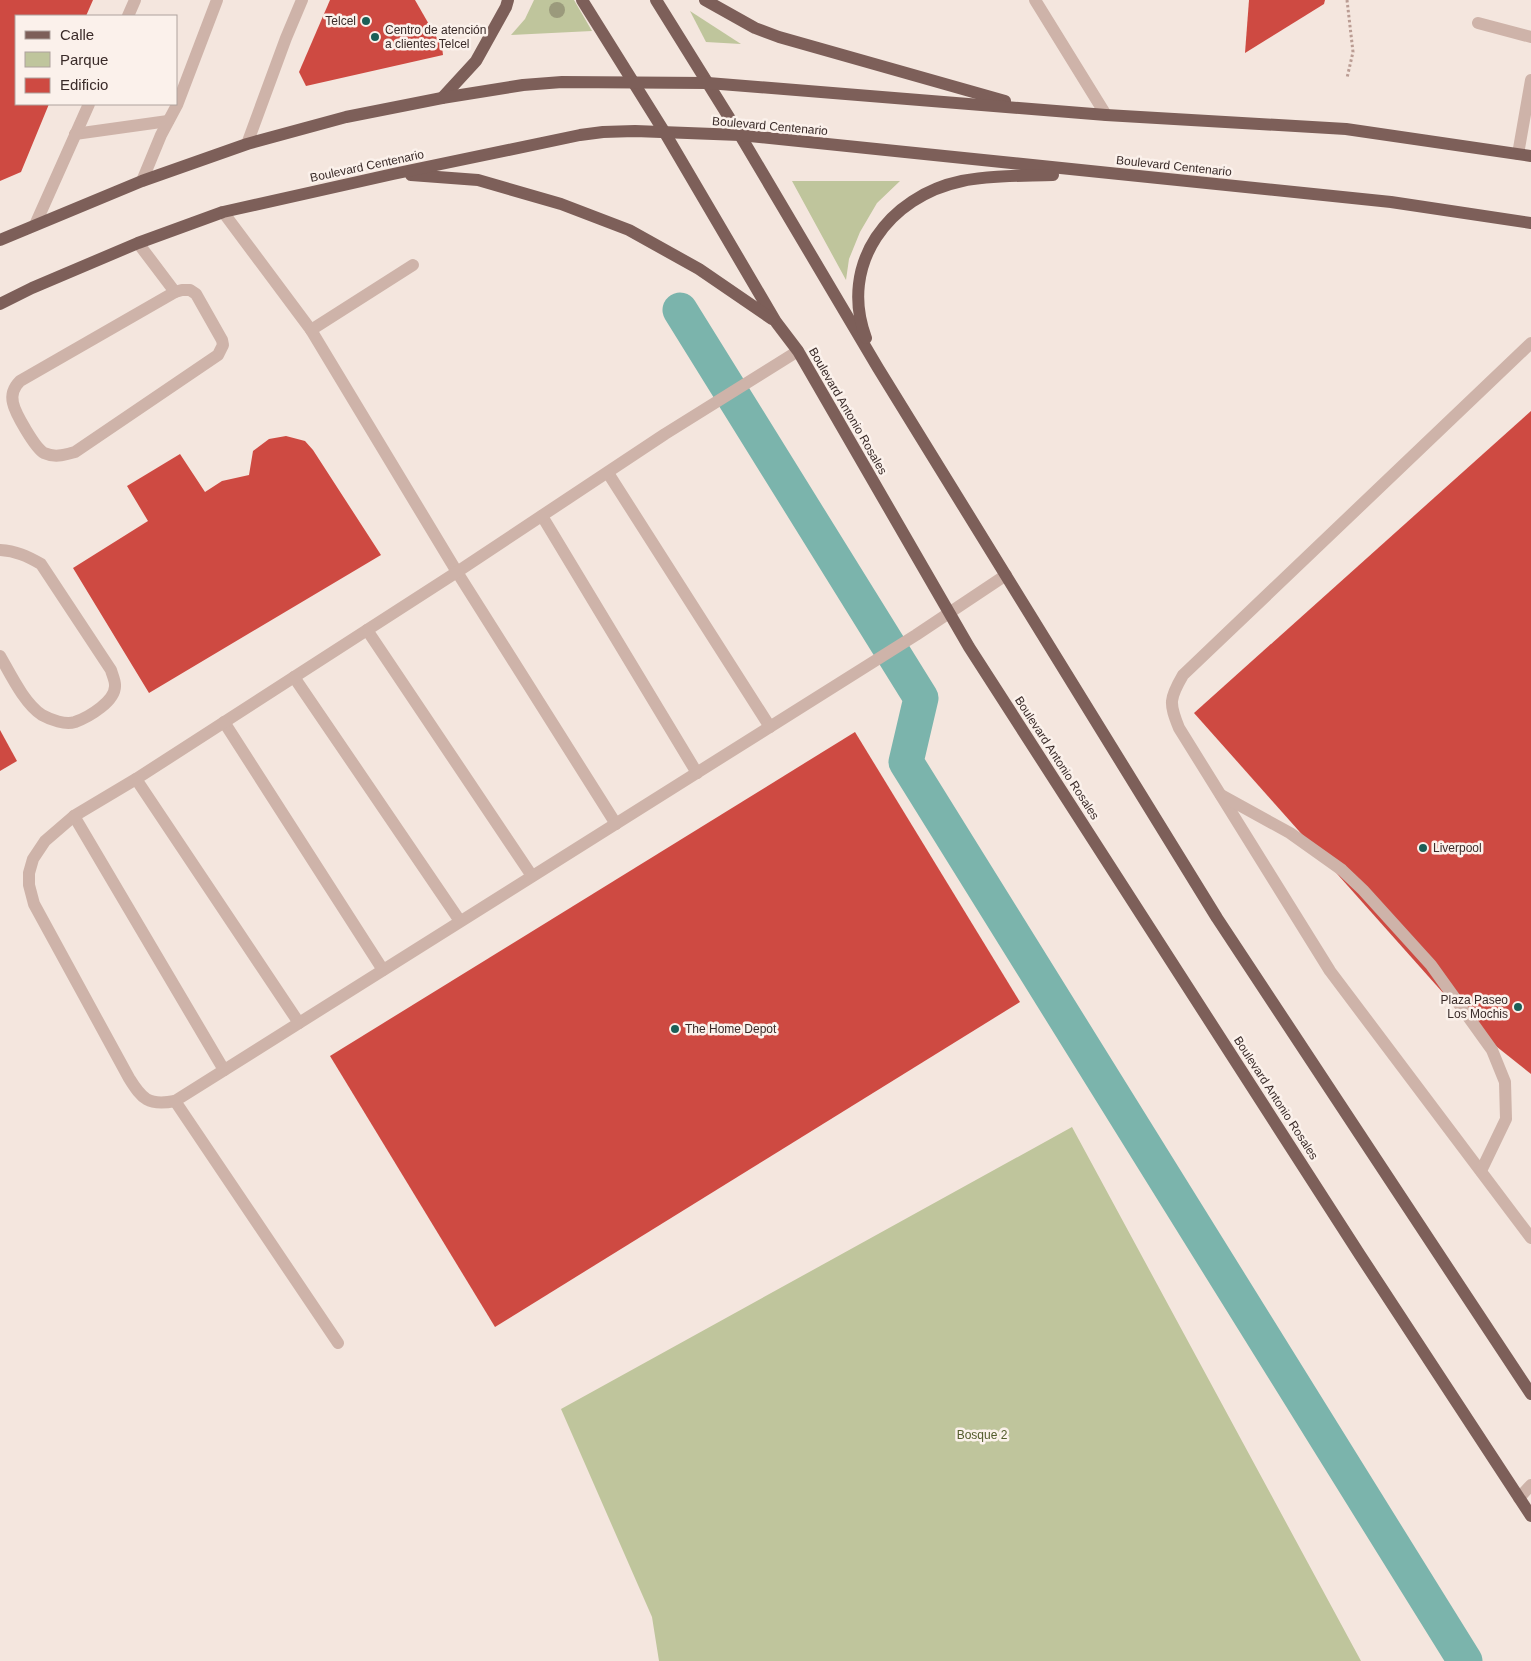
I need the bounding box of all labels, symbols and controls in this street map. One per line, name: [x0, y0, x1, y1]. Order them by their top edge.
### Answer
place label: Telcel: [325, 14, 356, 28]
legend: [15, 15, 178, 105]
marker: Telcel: [360, 15, 372, 27]
place label: Centro de atención a clientes Telcel: [385, 23, 486, 51]
text: Calle: [60, 26, 94, 43]
marker: Centro de atención a clientes Telcel: [369, 31, 381, 43]
text: Parque: [60, 51, 108, 68]
text: Edificio: [60, 76, 108, 93]
street label: Boulevard Centenario: [712, 114, 829, 138]
street label: Boulevard Centenario: [309, 147, 426, 185]
street label: Boulevard Centenario: [1116, 153, 1233, 179]
street label: Boulevard Antonio Rosales: [806, 345, 890, 477]
street label: Boulevard Antonio Rosales: [1012, 694, 1102, 822]
place label: Liverpool: [1433, 841, 1482, 855]
marker: Liverpool: [1417, 842, 1429, 854]
place label: Plaza Paseo Los Mochis: [1441, 993, 1508, 1021]
marker: Plaza Paseo Los Mochis: [1512, 1001, 1524, 1013]
place label: The Home Depot: [685, 1022, 777, 1036]
marker: The Home Depot: [669, 1023, 681, 1035]
street label: Boulevard Antonio Rosales: [1231, 1034, 1321, 1162]
park label: Bosque 2: [957, 1428, 1008, 1442]

